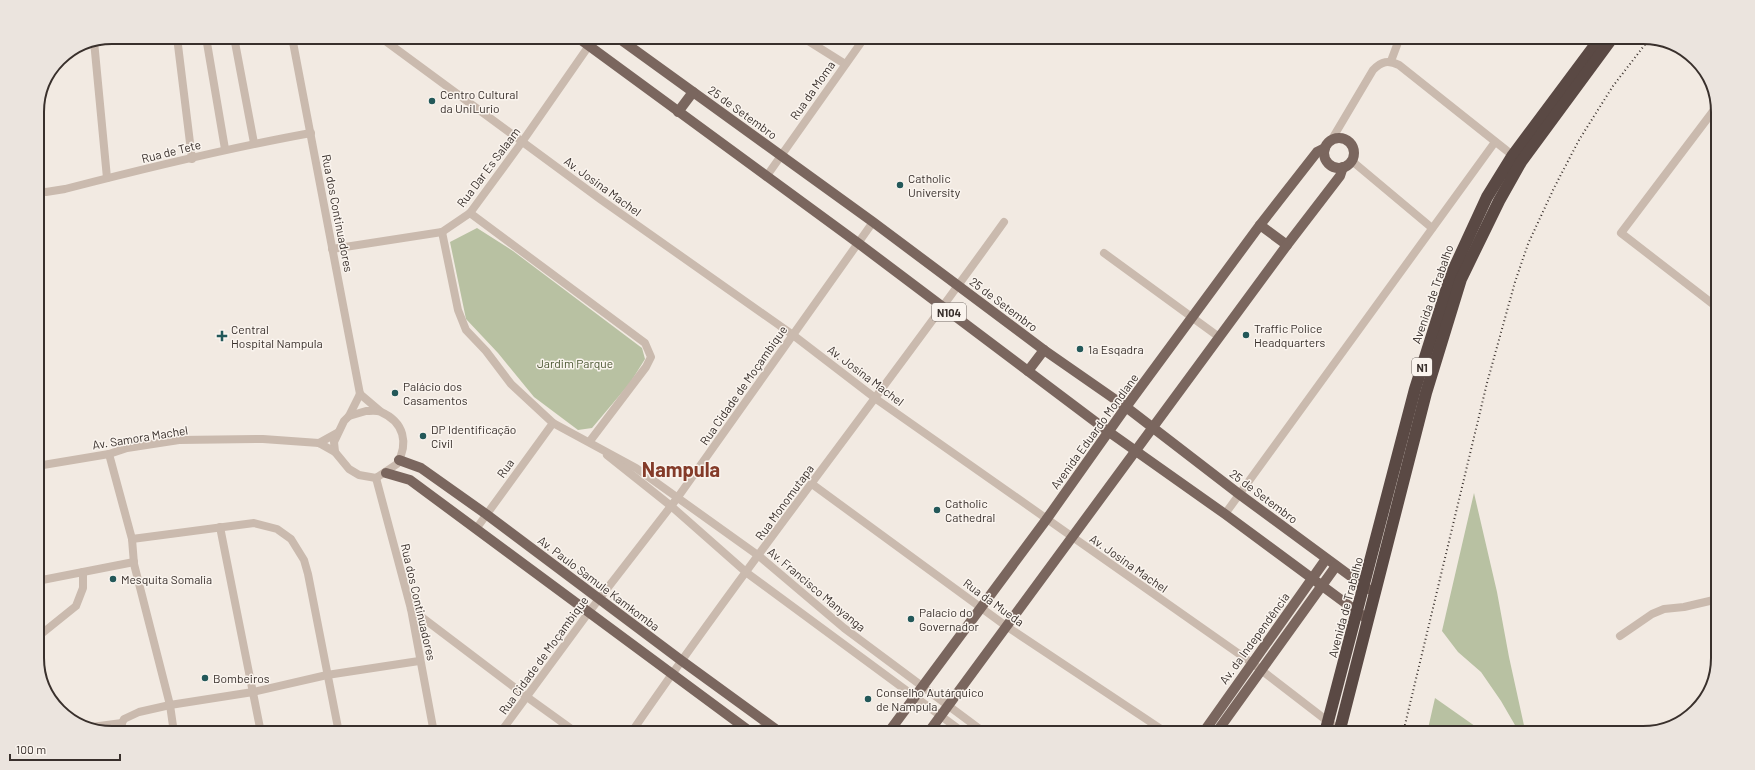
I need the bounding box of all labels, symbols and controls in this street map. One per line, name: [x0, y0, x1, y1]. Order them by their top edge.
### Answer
street label: Rua da Moma: [787, 58, 837, 122]
street label: 25 de Setembro: [706, 82, 780, 142]
place label: Centro Cultural da UniLurio: [440, 87, 518, 115]
marker: Centro Cultural da UniLurio: [427, 96, 437, 106]
street label: Rua Dar Es Salaam: [454, 124, 523, 210]
street label: Rua de Tete: [140, 137, 202, 165]
street label: Rua dos Continuadores: [320, 153, 356, 273]
street label: Av. Josina Machel: [562, 153, 644, 219]
place label: Catholic University: [908, 171, 961, 199]
marker: Catholic University: [895, 180, 905, 190]
street label: Avenida de Trabalho: [1408, 243, 1456, 345]
street label: 25 de Setembro: [967, 274, 1041, 334]
road number: N104: [932, 303, 966, 321]
place label: Traffic Police Headquarters: [1254, 321, 1326, 349]
place label: Central Hospital Nampula: [231, 322, 323, 350]
street label: Rua Cidade de Moçambique: [696, 323, 790, 447]
marker: Central Hospital Nampula: [216, 330, 228, 342]
marker: Traffic Police Headquarters: [1241, 330, 1251, 340]
street label: Av. Josina Machel: [825, 342, 907, 408]
place label: 1a Esqadra: [1088, 342, 1144, 356]
marker: 1a Esqadra: [1075, 344, 1085, 354]
park label: Jardim Parque: [537, 356, 613, 370]
road number: N1: [1412, 358, 1432, 376]
street label: Avenida Eduardo Mondlane: [1047, 371, 1141, 491]
place label: Palácio dos Casamentos: [403, 379, 468, 407]
marker: Palácio dos Casamentos: [390, 388, 400, 398]
place label: DP Identificação Civil: [431, 422, 516, 450]
street label: Av. Samora Machel: [91, 423, 189, 451]
marker: DP Identificação Civil: [418, 431, 428, 441]
street label: Rua: [493, 456, 517, 480]
district label: Nampula: [642, 457, 720, 481]
street label: Rua Monomutapa: [752, 461, 816, 543]
street label: 25 de Setembro: [1227, 466, 1301, 526]
place label: Catholic Cathedral: [945, 496, 995, 524]
marker: Catholic Cathedral: [932, 505, 942, 515]
street label: Av. Josina Machel: [1087, 531, 1171, 595]
street label: Av. Paulo Samule Kamkomba: [535, 533, 663, 633]
street label: Rua dos Continuadores: [399, 542, 439, 662]
street label: Av. Francisco Manyanga: [765, 544, 869, 634]
street label: Avenida de Trabalho: [1325, 555, 1365, 659]
place label: Mesquita Somalia: [121, 572, 212, 586]
marker: Mesquita Somalia: [108, 574, 118, 584]
street label: Rua da Mueda: [961, 575, 1027, 629]
street label: Av. da Independência: [1216, 590, 1292, 686]
street label: Rua Cidade de Moçambique: [495, 593, 591, 717]
place label: Palacio do Governador: [919, 605, 980, 633]
marker: Palacio do Governador: [906, 614, 916, 624]
place label: Bombeiros: [213, 671, 270, 685]
marker: Bombeiros: [200, 673, 210, 683]
place label: Conselho Autárquico de Nampula: [876, 685, 984, 713]
marker: Conselho Autárquico de Nampula: [863, 694, 873, 704]
scale bar: [10, 736, 120, 762]
text: 100 m: [16, 742, 46, 756]

